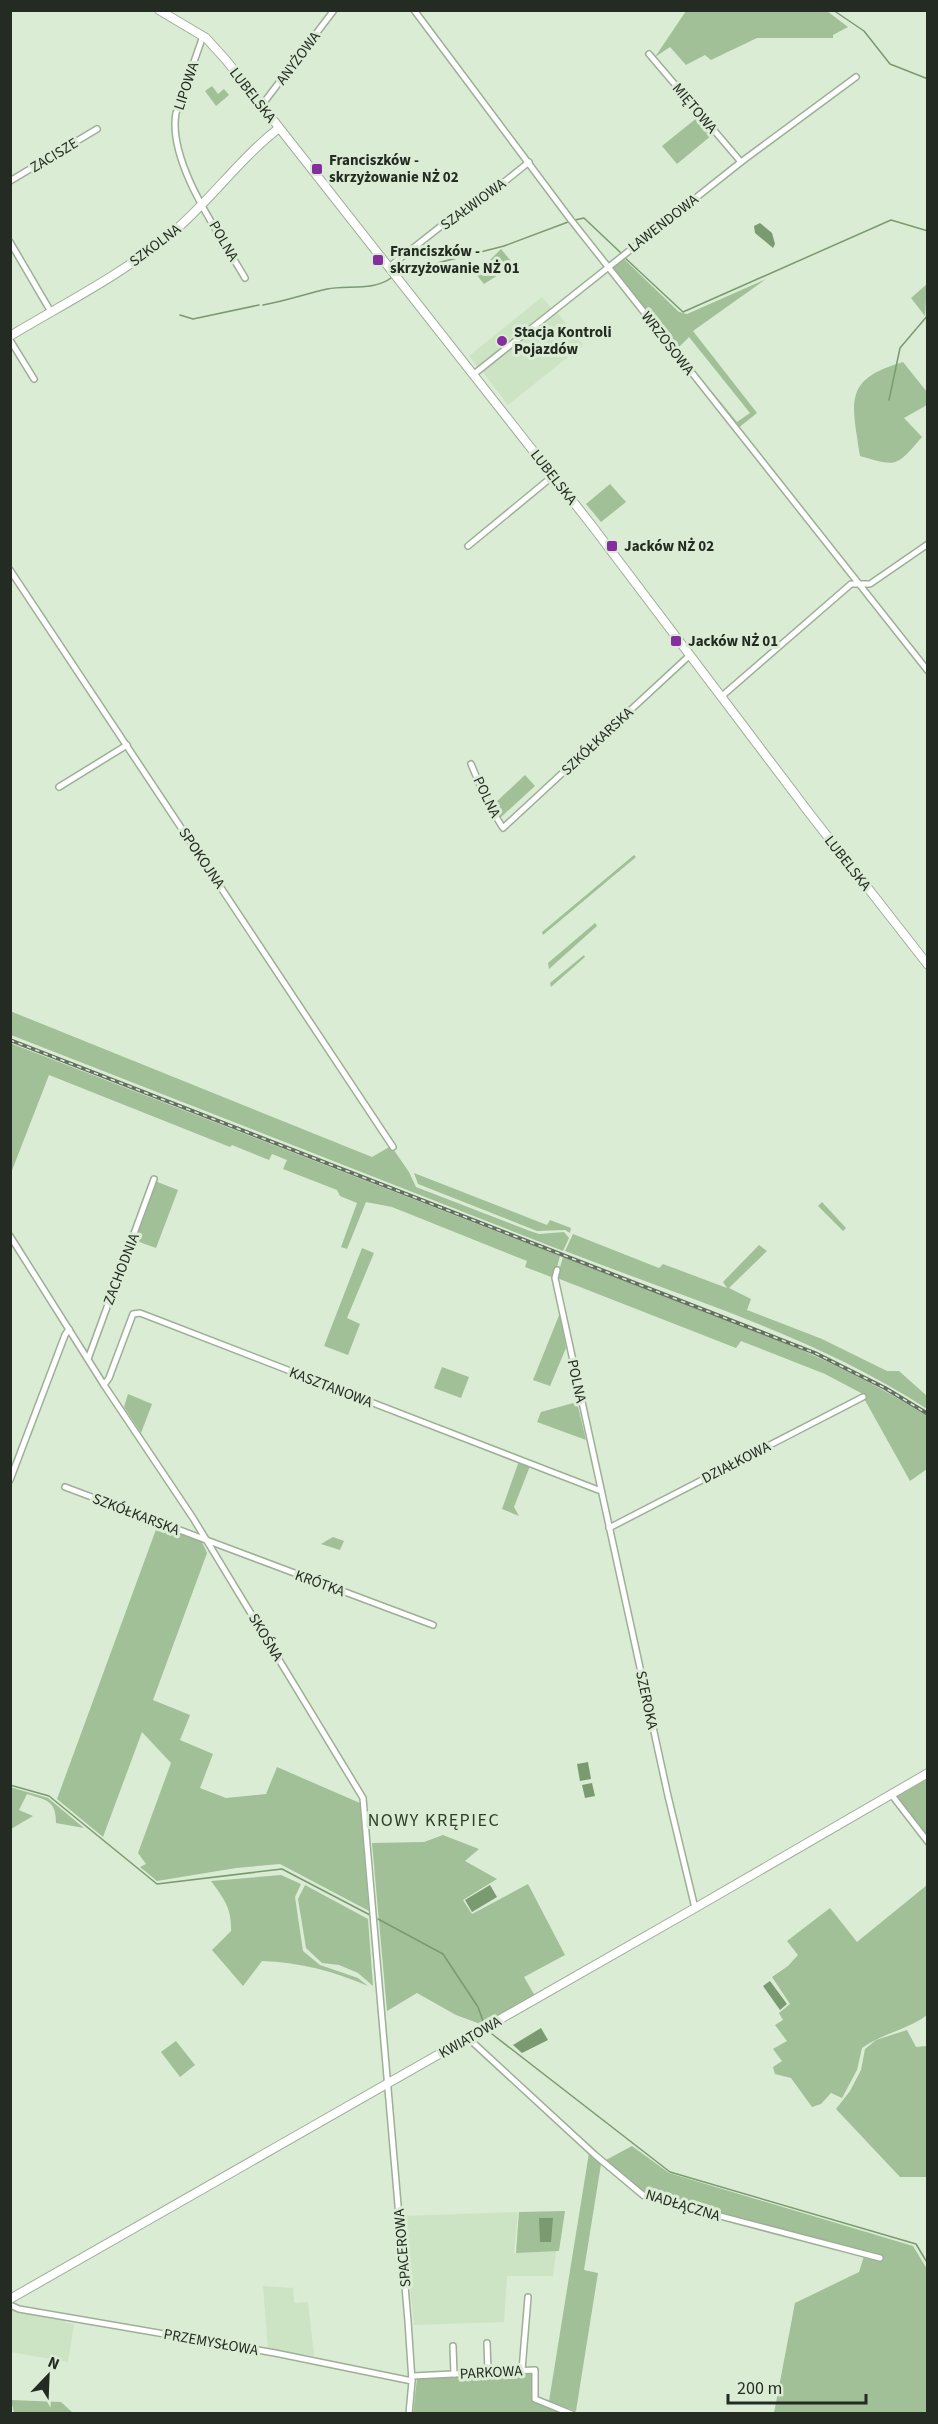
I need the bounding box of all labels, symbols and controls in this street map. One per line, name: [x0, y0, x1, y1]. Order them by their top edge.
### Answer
street label: ANYŻOWA: [271, 26, 326, 89]
street label: LIPOWA: [169, 59, 204, 113]
street label: LUBELSKA: [224, 63, 281, 128]
street label: MIĘTOWA: [667, 78, 723, 139]
street label: ZACISZE: [26, 133, 82, 178]
place label: Franciszków - skrzyżowanie NŻ 02: [329, 150, 459, 188]
marker: Franciszków - skrzyżowanie NŻ 02: [310, 162, 324, 176]
street label: SZAŁWIOWA: [436, 173, 511, 235]
street label: LAWENDOWA: [624, 189, 704, 257]
street label: POLNA: [204, 217, 244, 266]
street label: SZKOLNA: [125, 219, 186, 272]
place label: Franciszków - skrzyżowanie NŻ 01: [390, 241, 520, 279]
marker: Franciszków - skrzyżowanie NŻ 01: [371, 253, 385, 267]
street label: WRZOSOWA: [636, 307, 700, 380]
place label: Stacja Kontroli Pojazdów: [514, 322, 612, 360]
marker: Stacja Kontroli Pojazdów: [495, 334, 509, 348]
street label: LUBELSKA: [525, 445, 582, 510]
place label: Jacków NŻ 02: [624, 536, 714, 557]
marker: Jacków NŻ 02: [605, 539, 619, 553]
place label: Jacków NŻ 01: [688, 631, 778, 652]
marker: Jacków NŻ 01: [669, 634, 683, 648]
street label: SZKÓŁKARSKA: [557, 702, 639, 780]
street label: POLNA: [468, 773, 506, 822]
street label: SPOKOJNA: [174, 824, 230, 894]
street label: LUBELSKA: [819, 831, 876, 896]
street label: ZACHODNIA: [98, 1229, 145, 1308]
street label: POLNA: [562, 1358, 591, 1405]
street label: KASZTANOWA: [286, 1362, 376, 1413]
street label: DZIAŁKOWA: [698, 1436, 775, 1489]
street label: SZKÓŁKARSKA: [89, 1488, 183, 1541]
street label: KRÓTKA: [292, 1565, 348, 1602]
street label: SKOŚNA: [243, 1609, 288, 1666]
street label: SZEROKA: [630, 1669, 663, 1732]
district label: NOWY KRĘPIEC: [368, 1808, 500, 1833]
street label: KWIATOWA: [435, 2011, 506, 2064]
street label: NADŁĄCZNA: [643, 2184, 724, 2227]
street label: SPACEROWA: [389, 2207, 416, 2288]
street label: PRZEMYSŁOWA: [162, 2324, 261, 2361]
north arrow: [18, 2346, 78, 2406]
text: N: [44, 2351, 63, 2375]
street label: PARKOWA: [459, 2360, 524, 2385]
scale bar: [728, 2367, 866, 2405]
text: 200 m: [737, 2376, 782, 2401]

